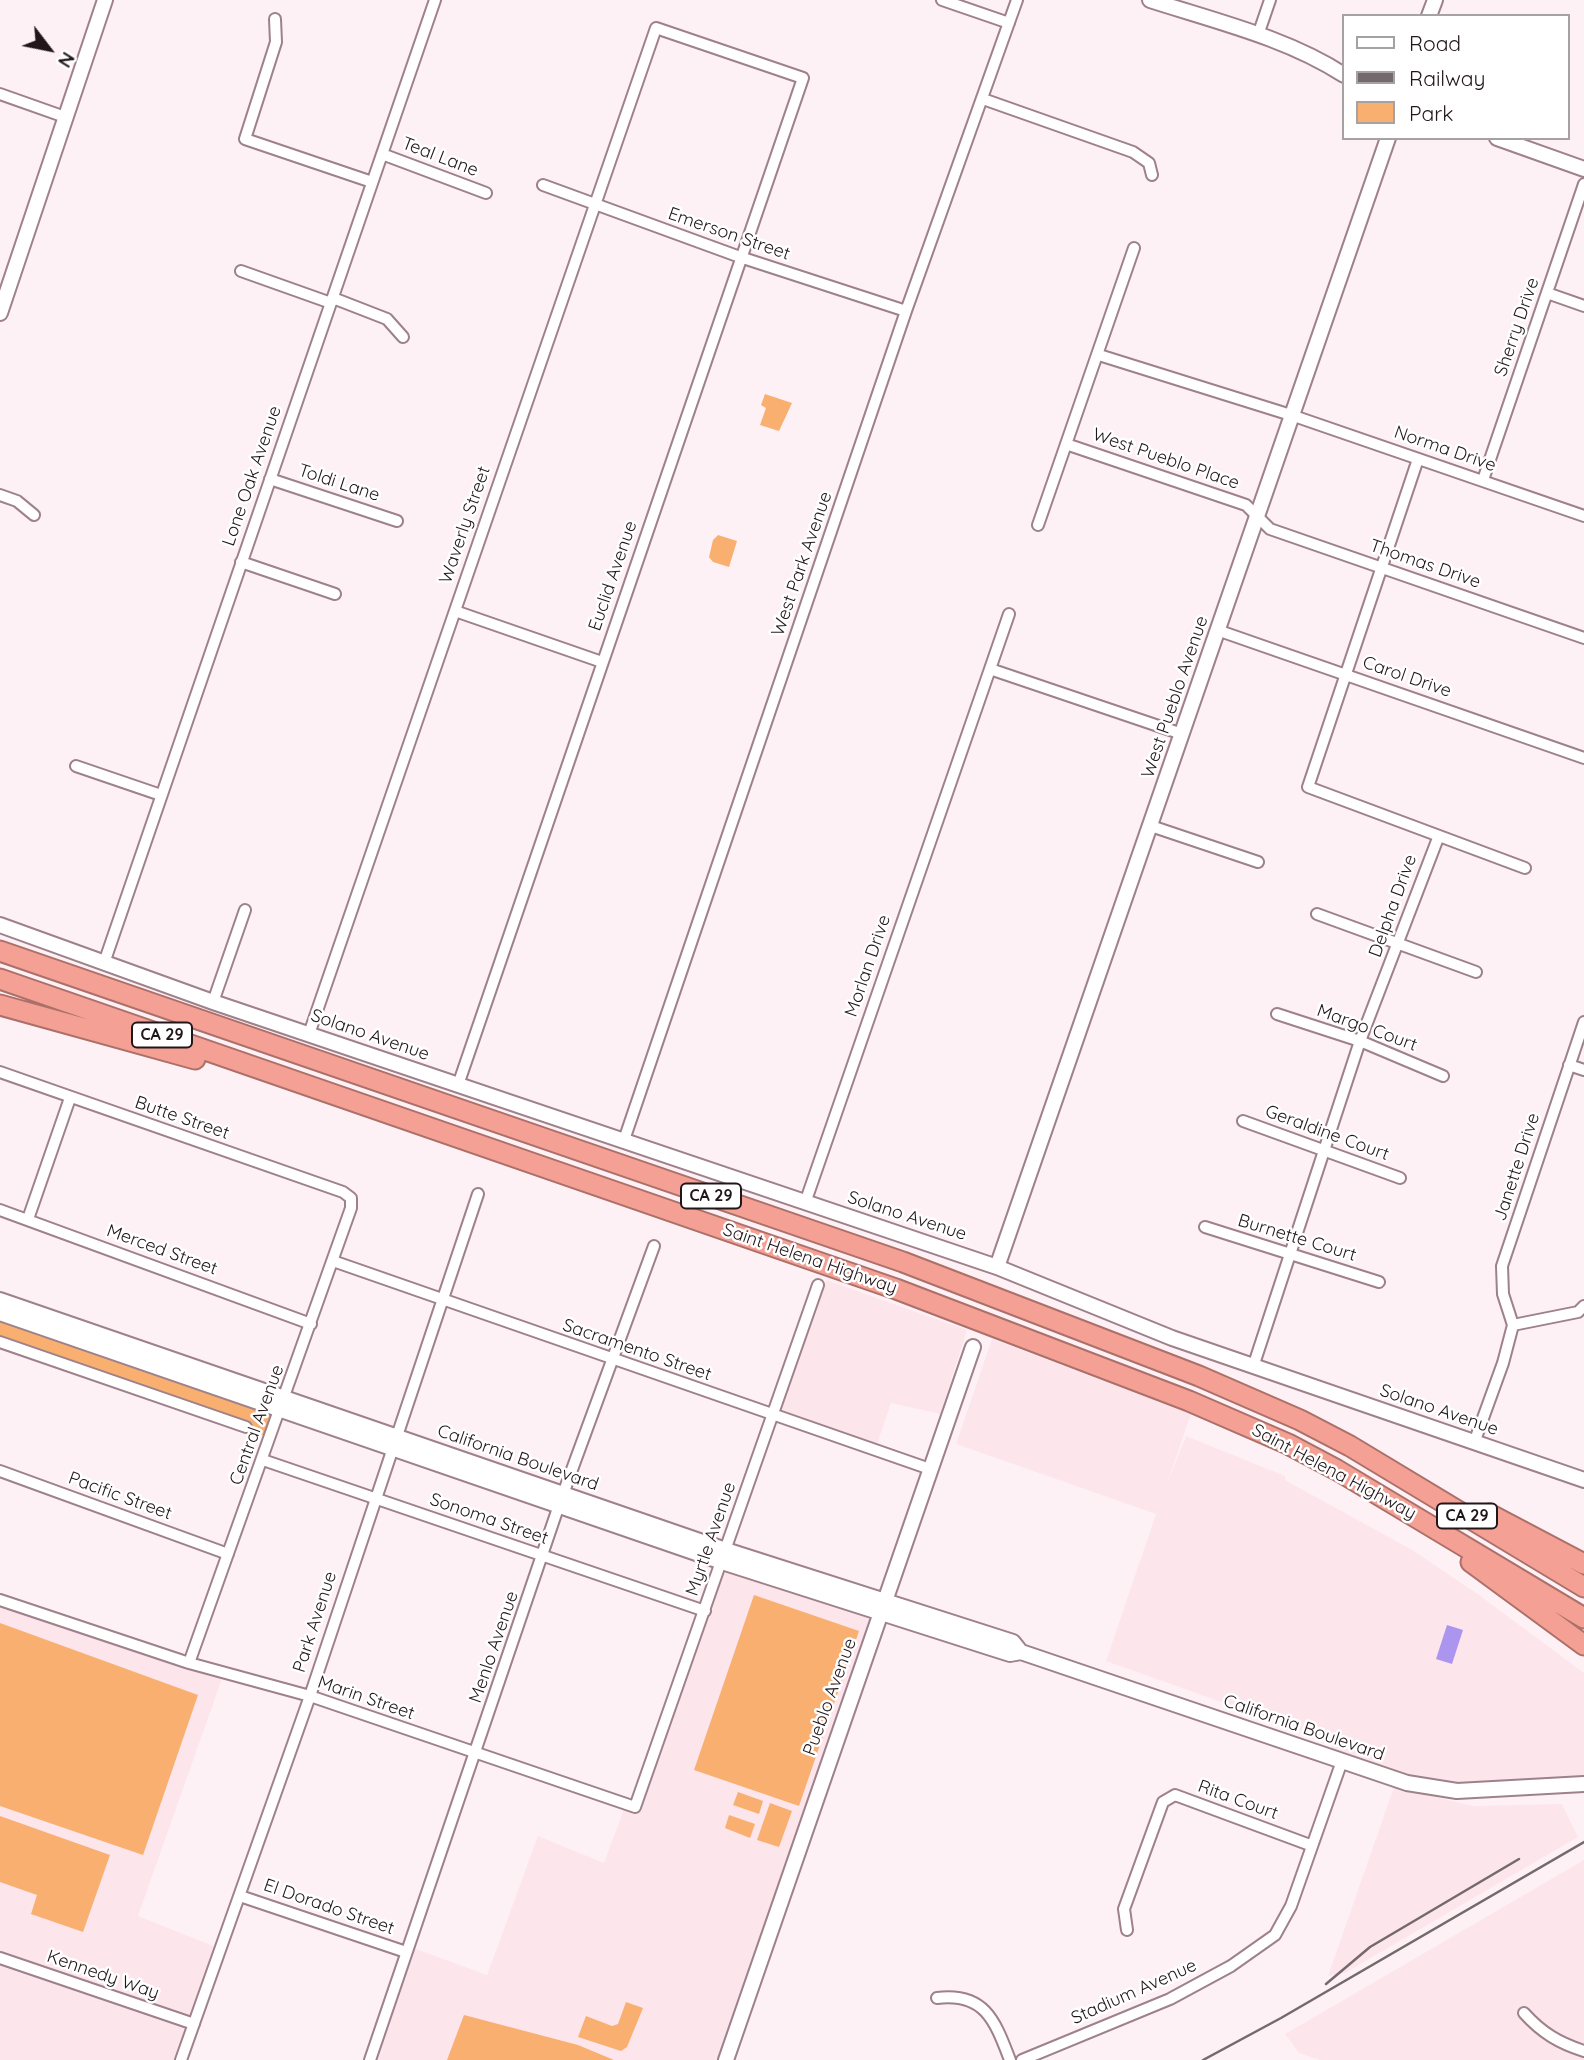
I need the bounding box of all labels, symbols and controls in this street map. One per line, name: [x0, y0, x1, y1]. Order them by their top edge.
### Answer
north arrow: [14, 14, 84, 84]
legend: [1342, 14, 1570, 140]
text: Road: [1409, 30, 1461, 56]
text: N: [53, 48, 81, 72]
text: Railway: [1409, 65, 1485, 91]
text: Park: [1409, 100, 1453, 126]
street label: Teal Lane: [399, 133, 481, 181]
street label: Emerson Street: [665, 203, 793, 265]
street label: Sherry Drive: [1490, 275, 1544, 379]
street label: Lone Oak Avenue: [218, 403, 286, 549]
street label: Norma Drive: [1391, 421, 1499, 477]
street label: West Pueblo Place: [1090, 424, 1242, 494]
street label: Toldi Lane: [296, 460, 382, 506]
street label: Waverly Street: [435, 463, 495, 587]
street label: West Park Avenue: [767, 489, 837, 639]
street label: Euclid Avenue: [584, 518, 642, 634]
street label: Thomas Drive: [1367, 535, 1483, 593]
street label: West Pueblo Avenue: [1137, 613, 1213, 781]
street label: Carol Drive: [1360, 652, 1454, 702]
street label: Delpha Drive: [1364, 852, 1422, 960]
street label: Morlan Drive: [840, 912, 896, 1020]
street label: Margo Court: [1314, 1000, 1420, 1056]
street label: Solano Avenue: [308, 1005, 432, 1065]
road number: CA 29: [132, 1023, 192, 1048]
street label: Butte Street: [132, 1092, 232, 1144]
street label: Geraldine Court: [1262, 1101, 1392, 1165]
street label: Janette Drive: [1489, 1110, 1545, 1224]
road number: CA 29: [681, 1184, 741, 1208]
street label: Solano Avenue: [845, 1187, 969, 1245]
street label: Burnette Court: [1235, 1210, 1359, 1266]
street label: Saint Helena Highway: [720, 1219, 900, 1299]
street label: Merced Street: [104, 1220, 220, 1280]
street label: Sacramento Street: [560, 1314, 714, 1386]
street label: Central Avenue: [225, 1362, 289, 1488]
street label: Solano Avenue: [1377, 1380, 1501, 1440]
street label: California Boulevard: [435, 1420, 601, 1496]
street label: Saint Helena Highway: [1248, 1420, 1420, 1524]
street label: Pacific Street: [65, 1467, 175, 1525]
street label: Myrtle Avenue: [681, 1479, 741, 1599]
street label: Sonoma Street: [427, 1489, 551, 1549]
road number: CA 29: [1437, 1504, 1497, 1528]
street label: Park Avenue: [289, 1569, 341, 1675]
street label: Menlo Avenue: [465, 1588, 523, 1706]
street label: Pueblo Avenue: [799, 1635, 861, 1759]
street label: Marin Street: [315, 1671, 417, 1725]
street label: California Boulevard: [1221, 1690, 1387, 1766]
street label: Rita Court: [1195, 1776, 1281, 1824]
street label: El Dorado Street: [261, 1875, 397, 1939]
street label: Kennedy Way: [44, 1946, 162, 2004]
street label: Stadium Avenue: [1068, 1955, 1200, 2029]

